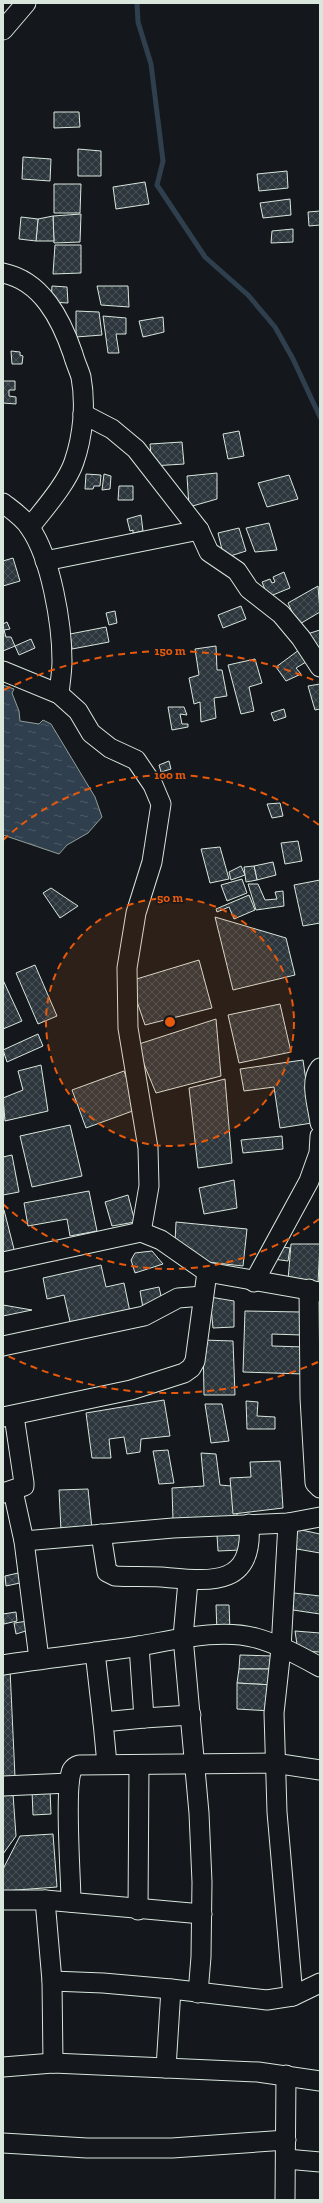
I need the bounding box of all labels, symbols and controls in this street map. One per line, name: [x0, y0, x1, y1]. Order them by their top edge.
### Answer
text: 150 m: [155, 644, 186, 658]
text: 100 m: [154, 768, 186, 782]
text: 50 m: [157, 891, 183, 905]
centre of rings: [163, 1015, 177, 1029]

